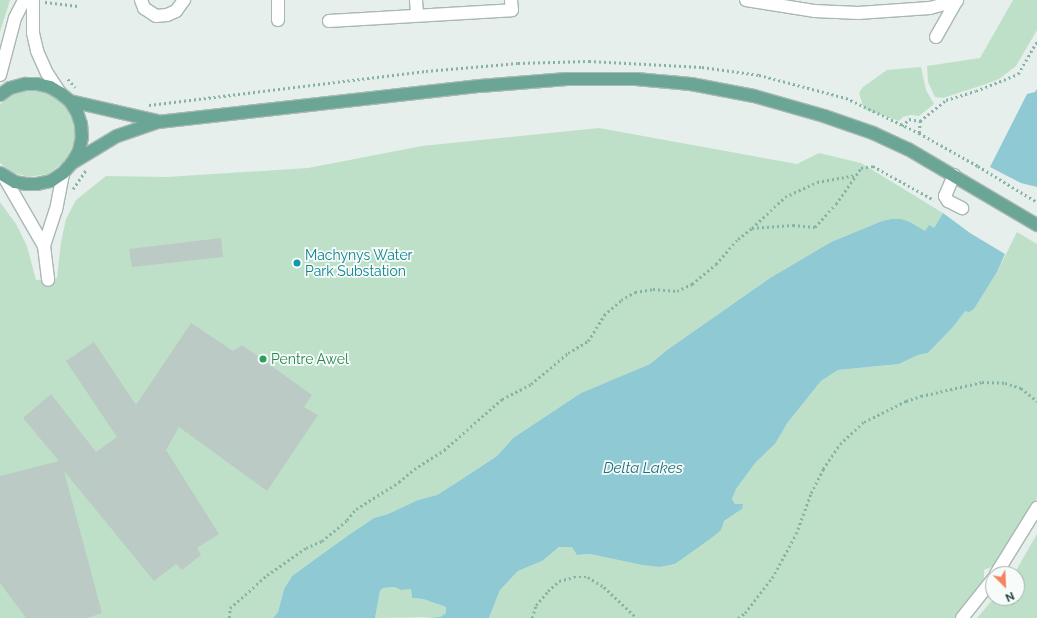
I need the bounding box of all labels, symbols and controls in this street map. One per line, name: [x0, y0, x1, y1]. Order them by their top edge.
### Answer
place label: Machynys Water Park Substation: [305, 247, 413, 280]
marker: Machynys Water Park Substation: [292, 258, 302, 268]
place label: Pentre Awel: [271, 351, 349, 367]
marker: Pentre Awel: [258, 354, 268, 364]
water label: Delta Lakes: [603, 460, 683, 478]
north arrow: [985, 566, 1025, 606]
text: N: [1003, 589, 1016, 604]

